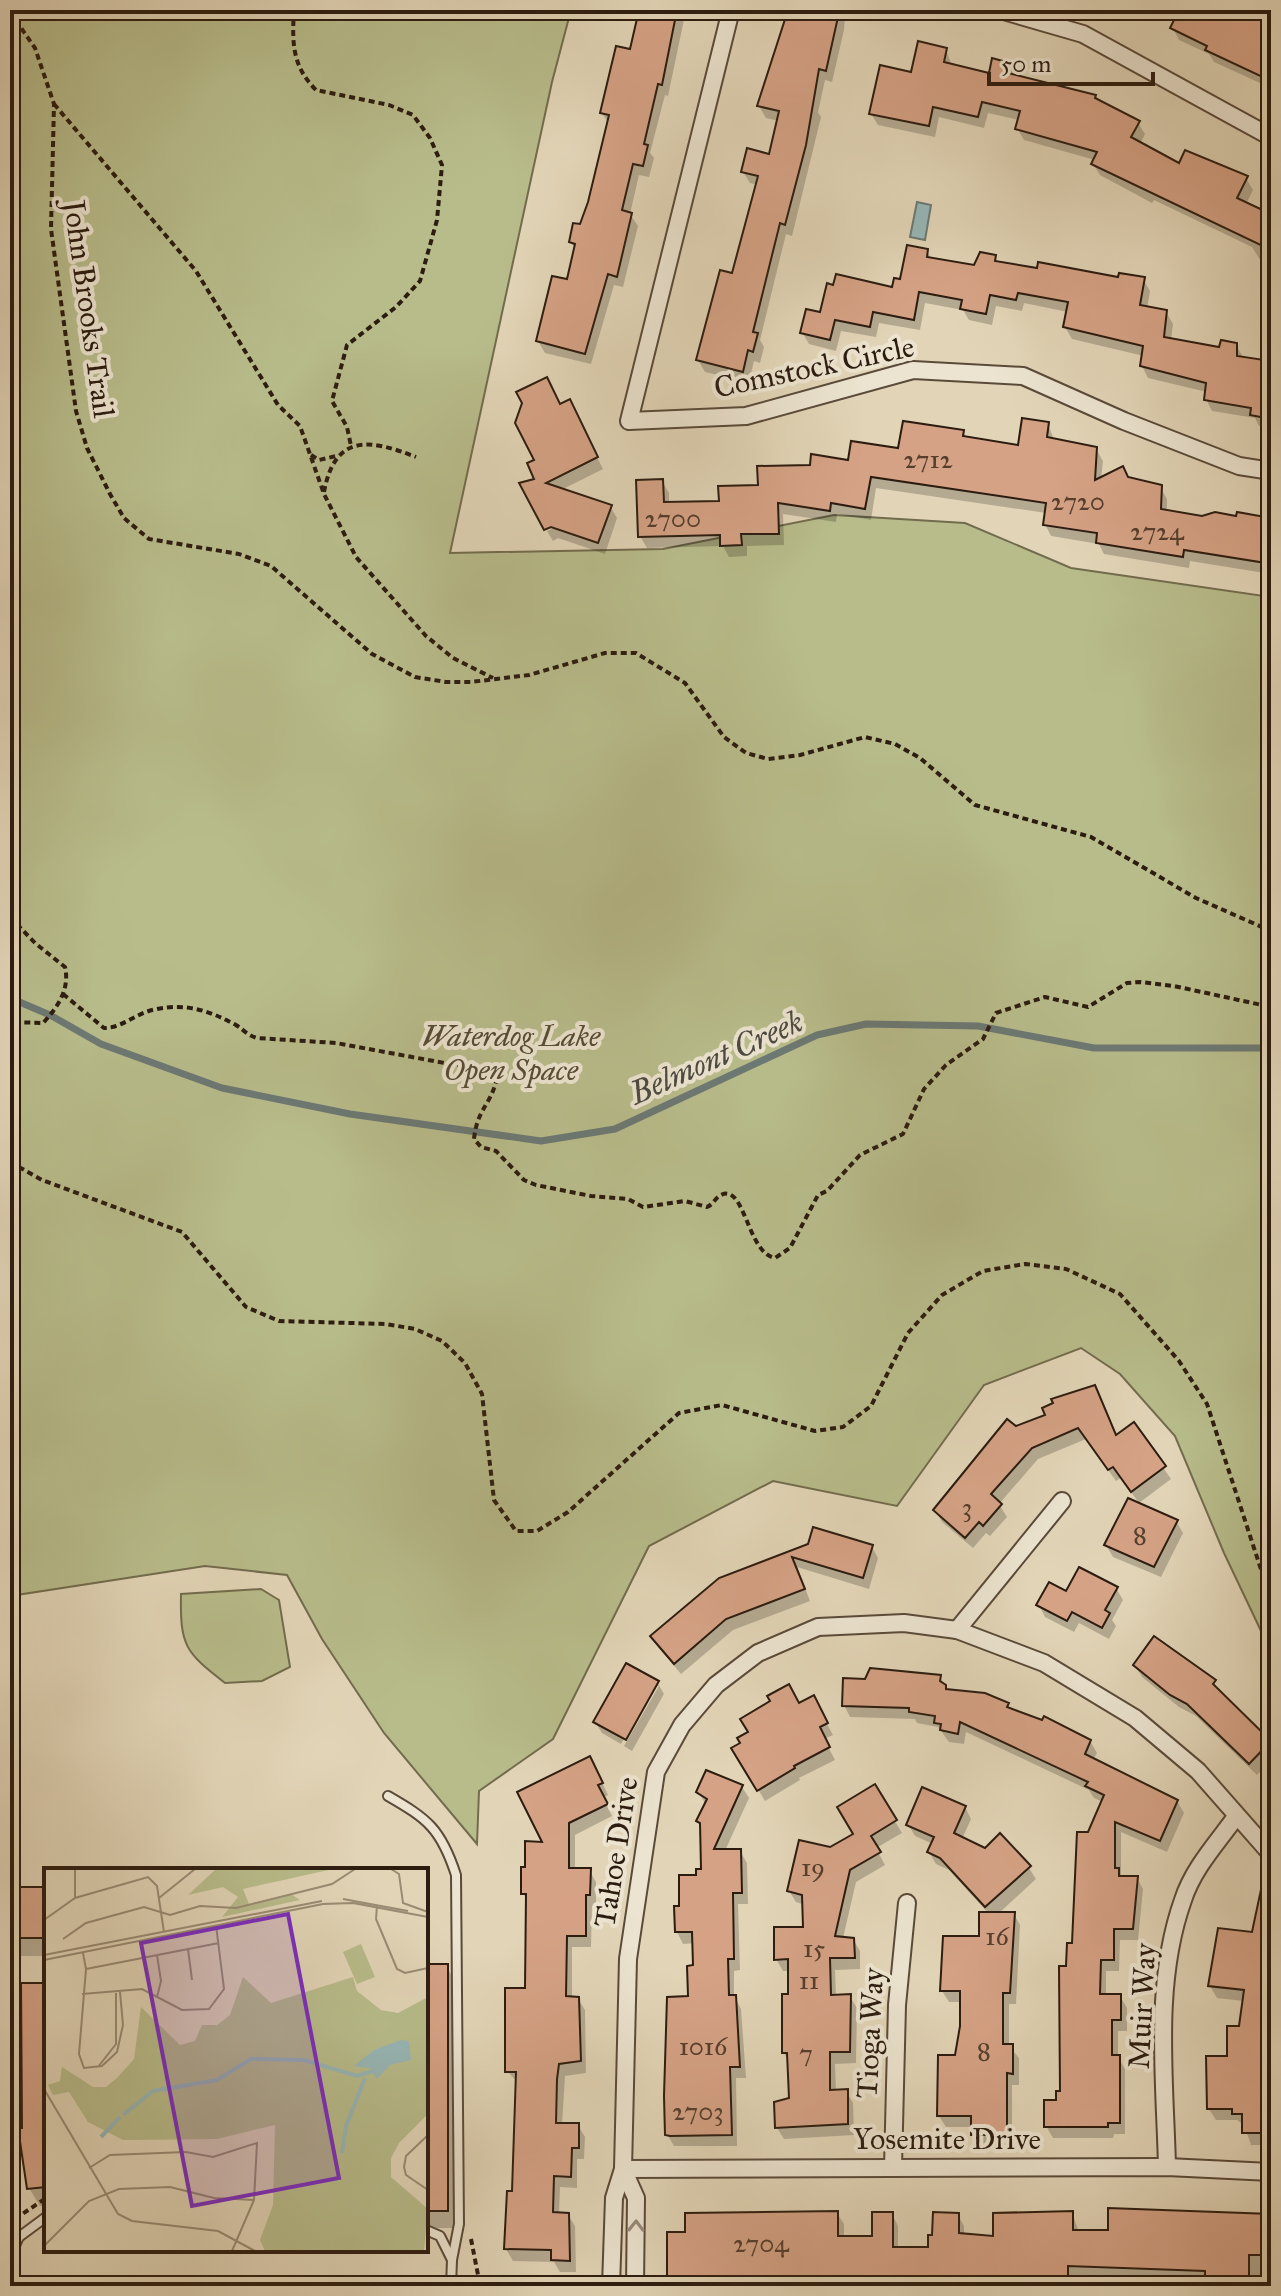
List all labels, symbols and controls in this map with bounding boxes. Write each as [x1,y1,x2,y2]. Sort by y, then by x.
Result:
scale bar [989,36,1153,86]
text: 50 m [1001,49,1051,79]
street label: John Brooks Trail [56,195,122,421]
street label: Comstock Circle [711,328,917,406]
house number: 2712 [903,443,953,475]
house number: 2720 [1051,485,1105,517]
house number: 2700 [645,502,701,534]
house number: 2724 [1130,515,1184,547]
water label: Belmont Creek [622,1002,809,1114]
park label: Waterdog Lake Open Space [422,1018,601,1089]
house number: 3 [962,1491,972,1523]
house number: 8 [1133,1519,1147,1551]
street label: Tahoe Drive [586,1774,646,1930]
house number: 19 [801,1851,825,1883]
inset map [44,1868,428,2252]
house number: 16 [985,1920,1009,1952]
house number: 15 [803,1932,825,1964]
street label: Muir Way [1121,1941,1163,2070]
house number: 11 [799,1964,819,1996]
street label: Tioga Way [849,1966,891,2099]
house number: 1016 [679,2030,728,2062]
house number: 8 [977,2035,991,2067]
house number: 7 [799,2037,813,2069]
house number: 2703 [672,2095,724,2127]
street label: Yosemite Drive [853,2121,1041,2157]
one-way arrow [627,2219,645,2232]
house number: 2704 [733,2227,789,2259]

